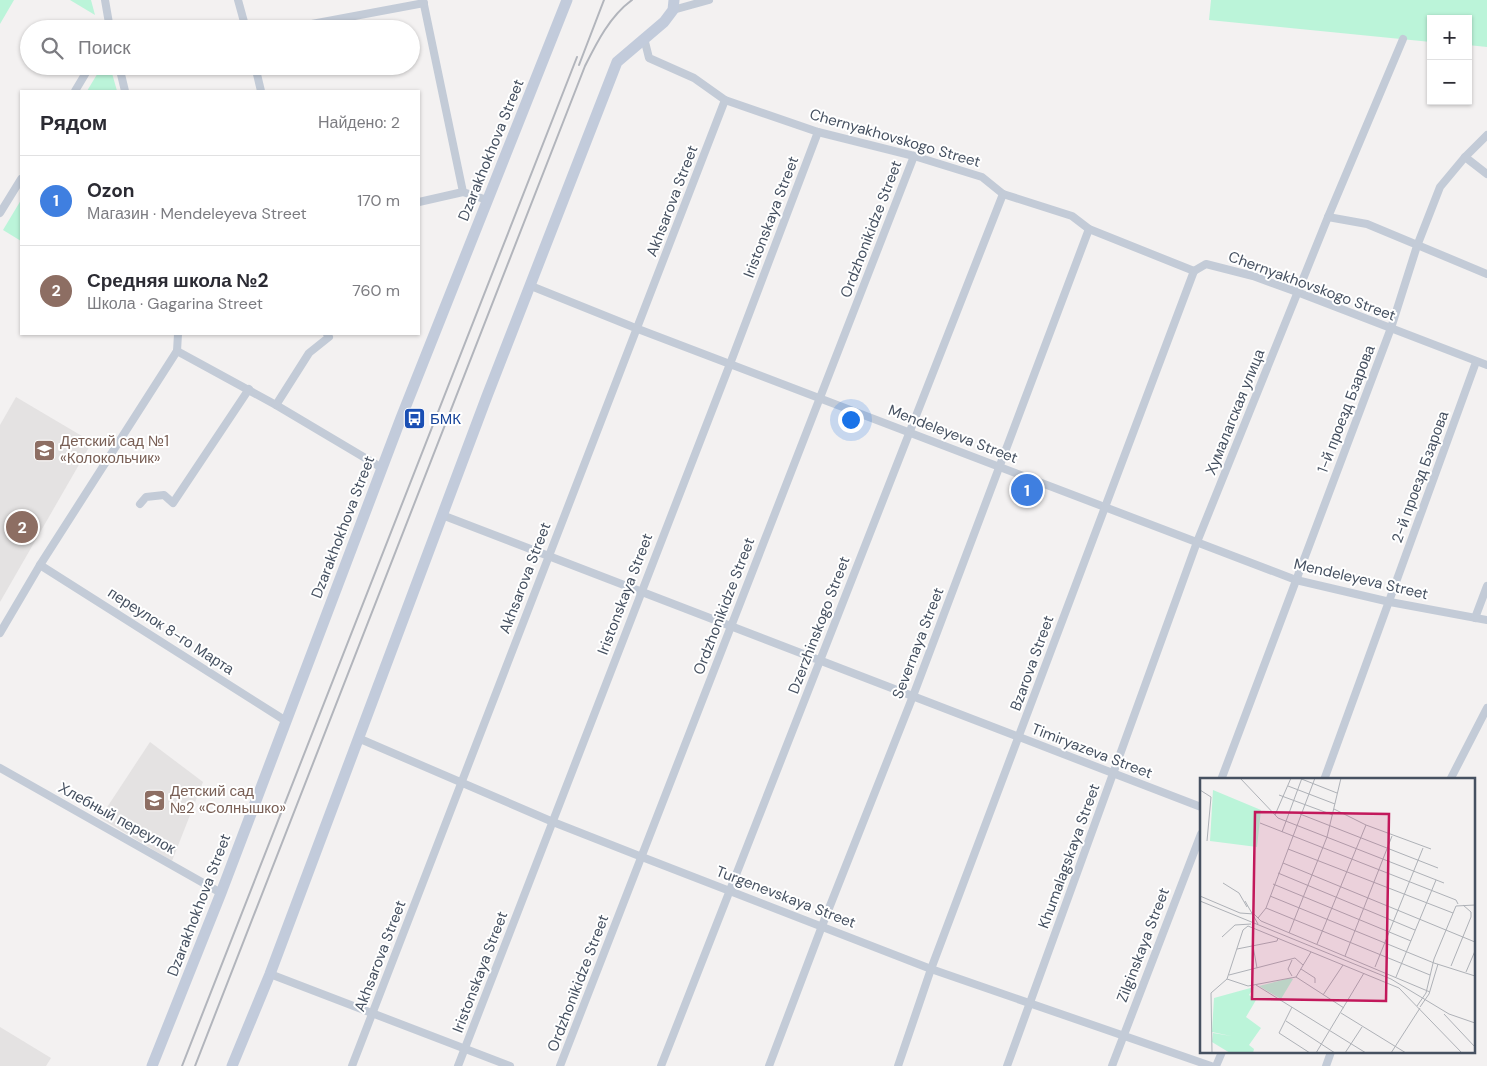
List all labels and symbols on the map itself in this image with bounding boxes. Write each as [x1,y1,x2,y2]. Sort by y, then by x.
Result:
street label: Dzarakhokhova Street [453,76,529,224]
street label: Chernyakhovskogo Street [807,104,983,172]
street label: Akhsarova Street [642,142,702,260]
street label: Iristonskaya Street [739,153,803,281]
street label: Ordzhonikidze Street [836,157,906,300]
street label: Chernyakhovskogo Street [1226,246,1399,326]
street label: 1-й проезд Бзарова [1312,342,1380,476]
street label: Хумалагская улица [1201,346,1270,478]
street label: Mendeleyeva Street [885,400,1021,468]
bus stop icon: БМК [402,407,426,431]
your location [838,407,864,433]
street label: 2-й проезд Бзарова [1387,408,1453,546]
place label: БМК [430,409,461,429]
place label: Детский сад №1 «Колокольчик» [60,431,169,468]
school or university icon: Детский сад №1 «Колокольчик» [32,438,56,462]
street label: Dzarakhokhova Street [307,453,379,601]
pin: 1 [1011,471,1043,509]
pin: 2 [6,508,38,546]
street label: Akhsarova Street [495,519,555,637]
street label: Iristonskaya Street [593,530,657,658]
street label: Ordzhonikidze Street [689,534,759,677]
street label: Dzerzhinskogo Street [784,553,854,697]
street label: Mendeleyeva Street [1292,554,1430,604]
street label: переулок 8-го Марта [104,583,239,680]
street label: Severnaya Street [888,584,948,701]
street label: Bzarova Street [1005,612,1059,713]
street label: Timiryazeva Street [1029,719,1155,783]
street label: Хлебный переулок [55,778,179,859]
inset map [1200,778,1474,1054]
place label: Детский сад №2 «Солнышко» [170,781,286,818]
street label: Khumalagskaya Street [1033,781,1105,931]
school or university icon: Детский сад №2 «Солнышко» [142,788,166,812]
street label: Dzarakhokhova Street [163,831,235,979]
street label: Turgenevskaya Street [713,861,859,933]
street label: Zilginskaya Street [1112,885,1174,1005]
street label: Akhsarova Street [350,897,410,1015]
street label: Iristonskaya Street [448,908,512,1036]
street label: Ordzhonikidze Street [543,911,613,1054]

